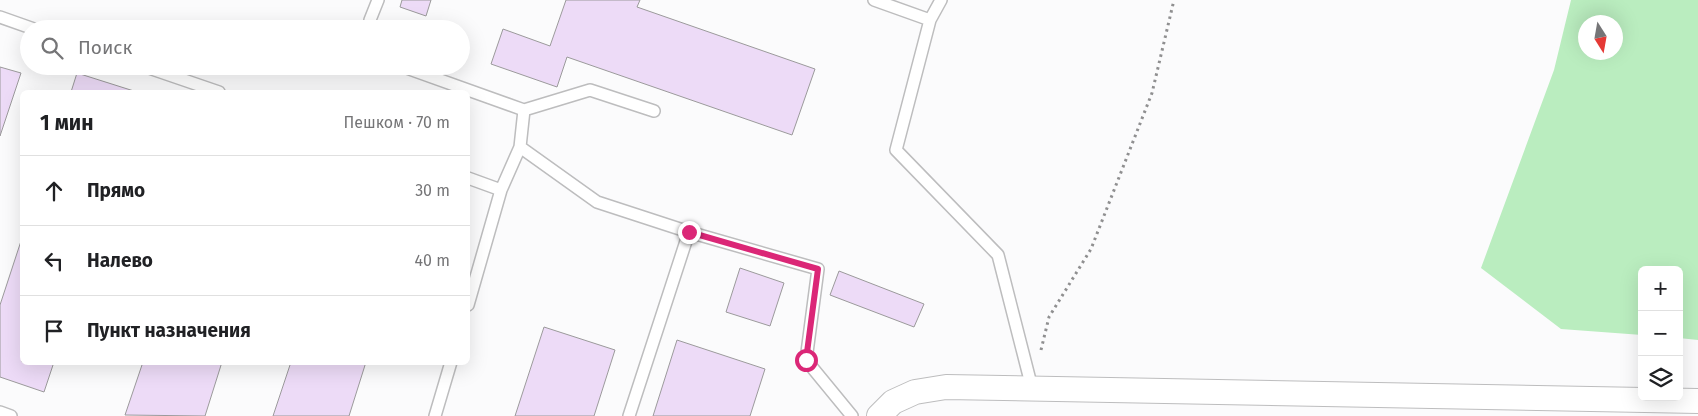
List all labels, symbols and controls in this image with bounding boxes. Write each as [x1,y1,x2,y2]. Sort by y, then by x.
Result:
north arrow [1578,15,1623,60]
search box [20,20,470,75]
icon: search [38,34,66,62]
text: Поиск [78,36,132,59]
text: 1 мин [40,110,94,136]
text: Пешком · 70 m [343,113,450,132]
icon: ahead [40,177,68,205]
text: Прямо [87,179,145,202]
text: 30 m [415,181,450,200]
route end [678,221,701,244]
icon: left [40,247,68,275]
text: Налево [87,249,153,272]
text: 40 m [415,251,450,270]
map controls [1638,266,1683,401]
button: + [1638,266,1683,311]
button: − [1638,311,1683,356]
icon: arrive [40,317,68,345]
text: Пункт назначения [87,319,251,342]
route start [795,349,818,372]
button: layers [1638,356,1683,401]

